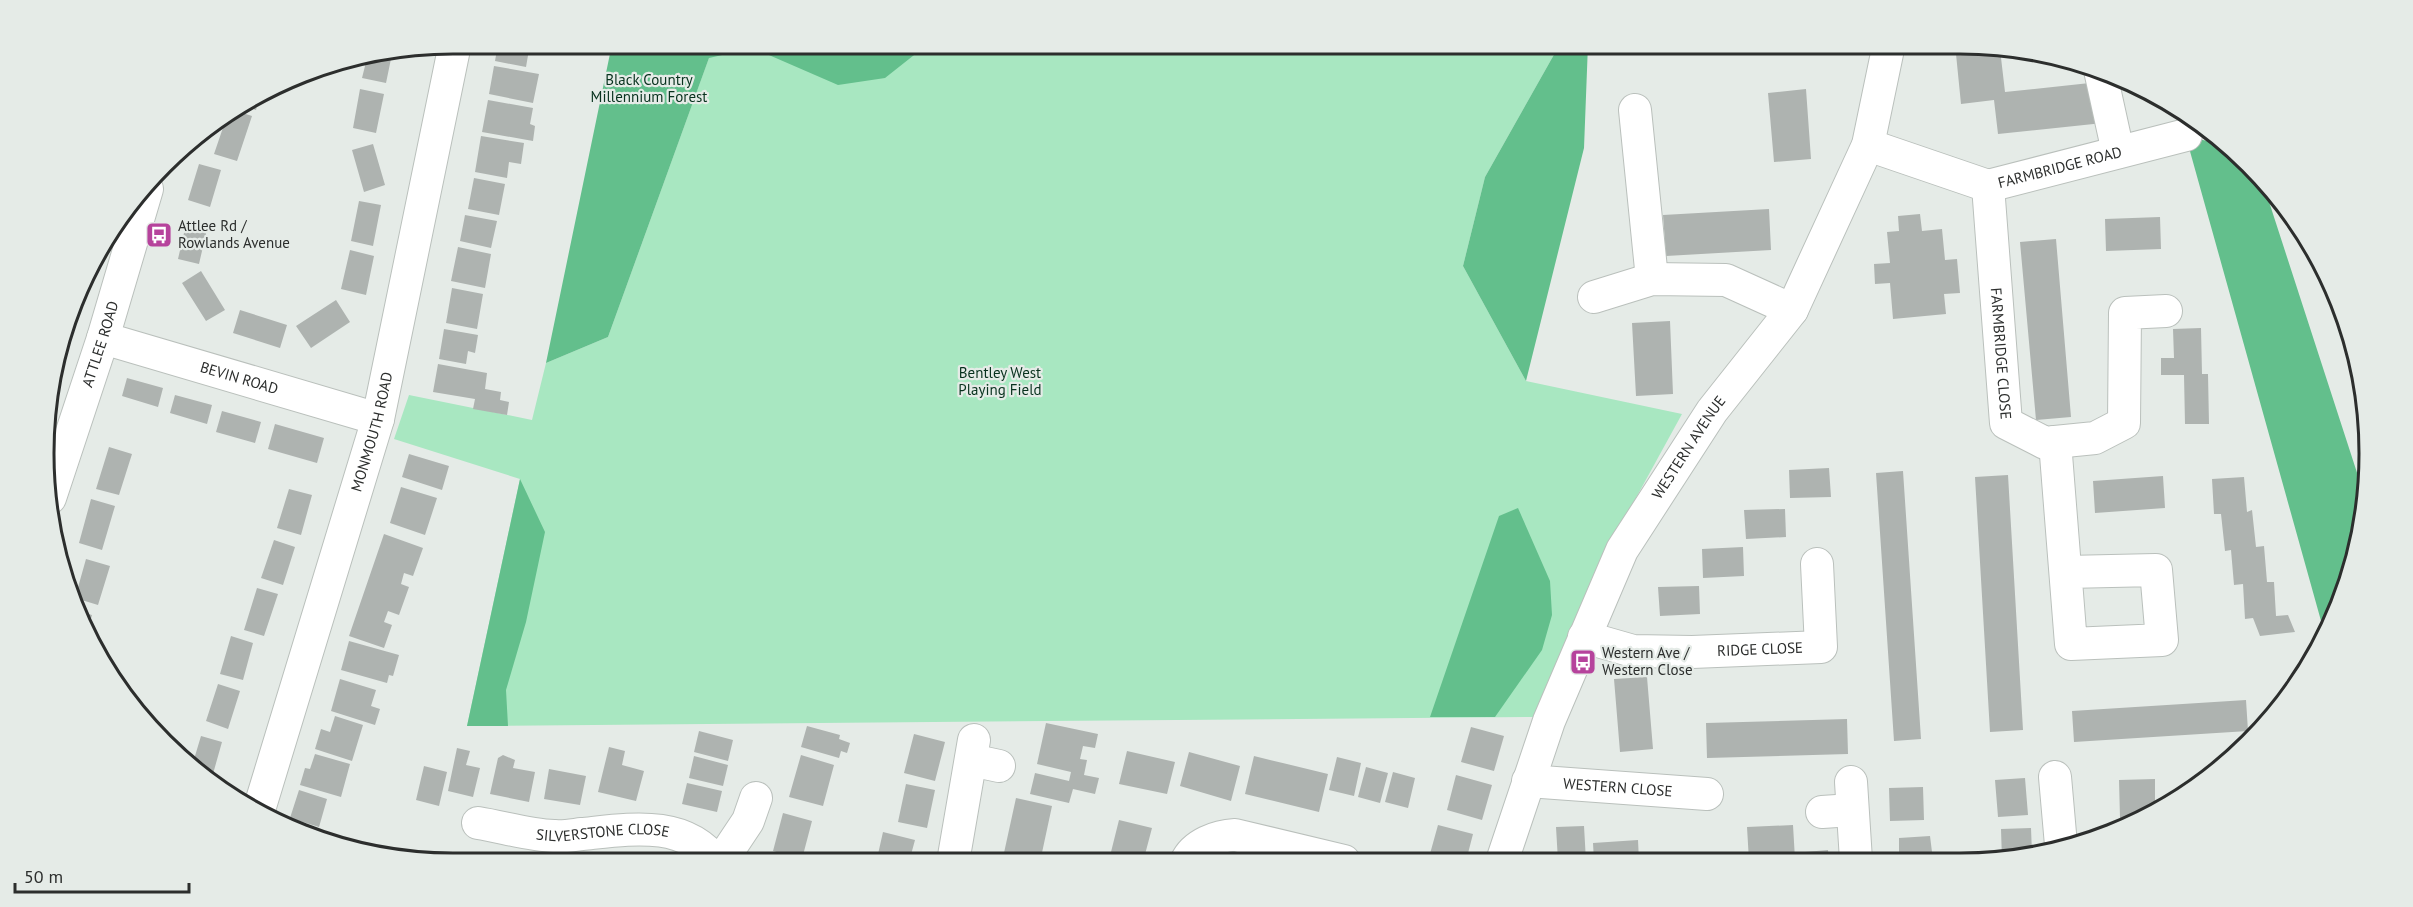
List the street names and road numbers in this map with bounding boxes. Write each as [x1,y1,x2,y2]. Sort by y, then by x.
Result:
street label: FARMBRIDGE ROAD [1996,142,2124,192]
street label: FARMBRIDGE CLOSE [1987,287,2016,420]
street label: ATTLEE ROAD [77,299,122,389]
street label: BEVIN ROAD [198,357,281,398]
street label: MONMOUTH ROAD [346,370,396,494]
street label: WESTERN AVENUE [1648,392,1729,503]
street label: RIDGE CLOSE [1717,638,1803,660]
street label: WESTERN CLOSE [1563,774,1673,800]
street label: SILVERSTONE CLOSE [535,819,671,845]

